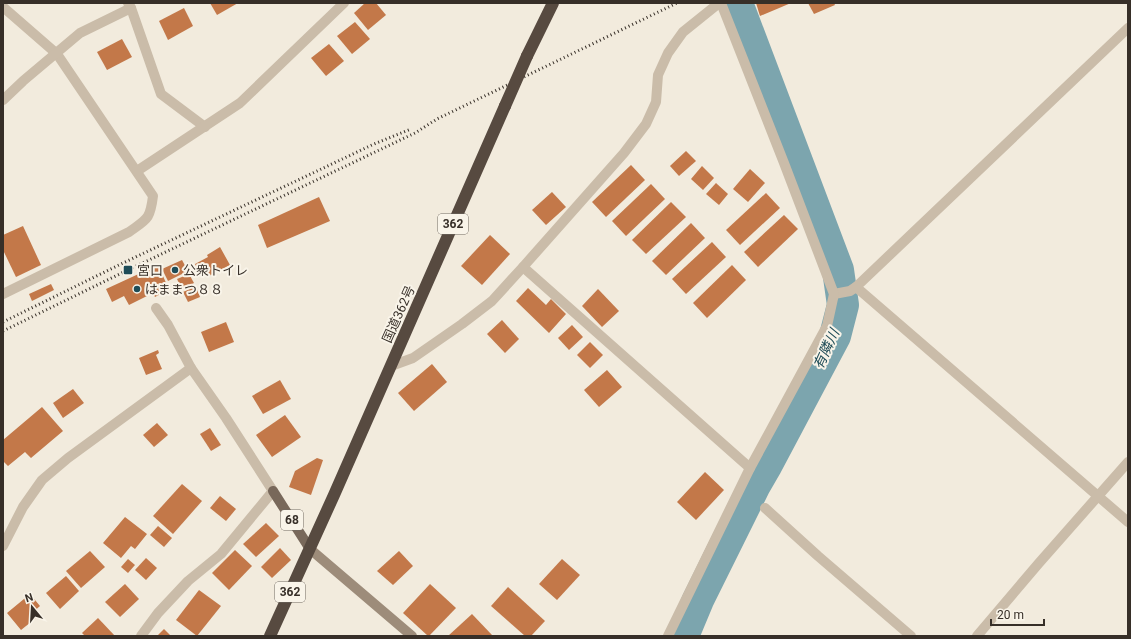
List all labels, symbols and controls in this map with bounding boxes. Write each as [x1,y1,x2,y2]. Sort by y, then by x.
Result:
road number: 362 [438,214,468,234]
place label: 宮口 [137,263,163,278]
place label: 公衆トイレ [183,263,248,278]
marker: 宮口 [122,264,134,276]
marker: 公衆トイレ [170,265,180,275]
place label: はままつ８８ [145,282,223,297]
street label: 国道362号 [379,283,418,345]
marker: はままつ８８ [132,284,142,294]
water label: 有隣川 [810,325,843,371]
road number: 68 [281,510,303,530]
road number: 362 [275,582,305,602]
north arrow [12,587,52,627]
text: N [23,591,35,605]
scale bar [991,601,1044,627]
text: 20 m [997,608,1024,622]

